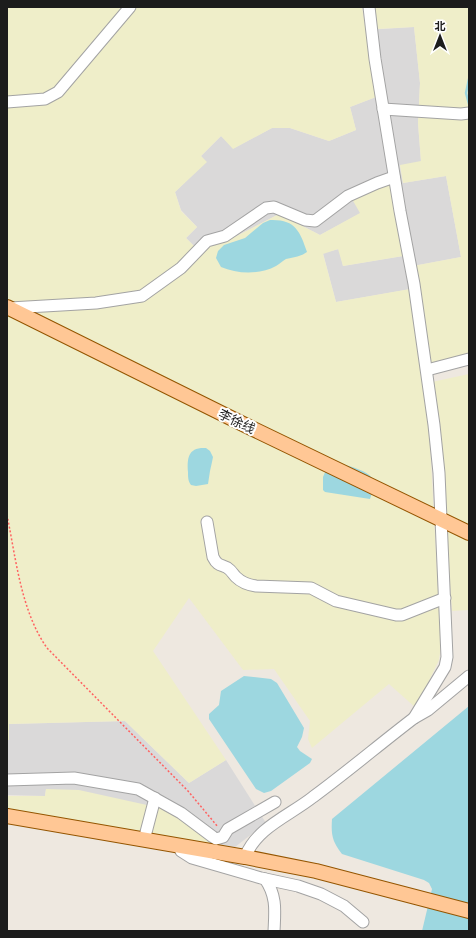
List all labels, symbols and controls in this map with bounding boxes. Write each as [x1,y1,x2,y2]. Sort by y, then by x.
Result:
north arrow [420,16,460,56]
text: 北 [435,19,446,33]
street label: 李徐线 [216,405,258,438]

